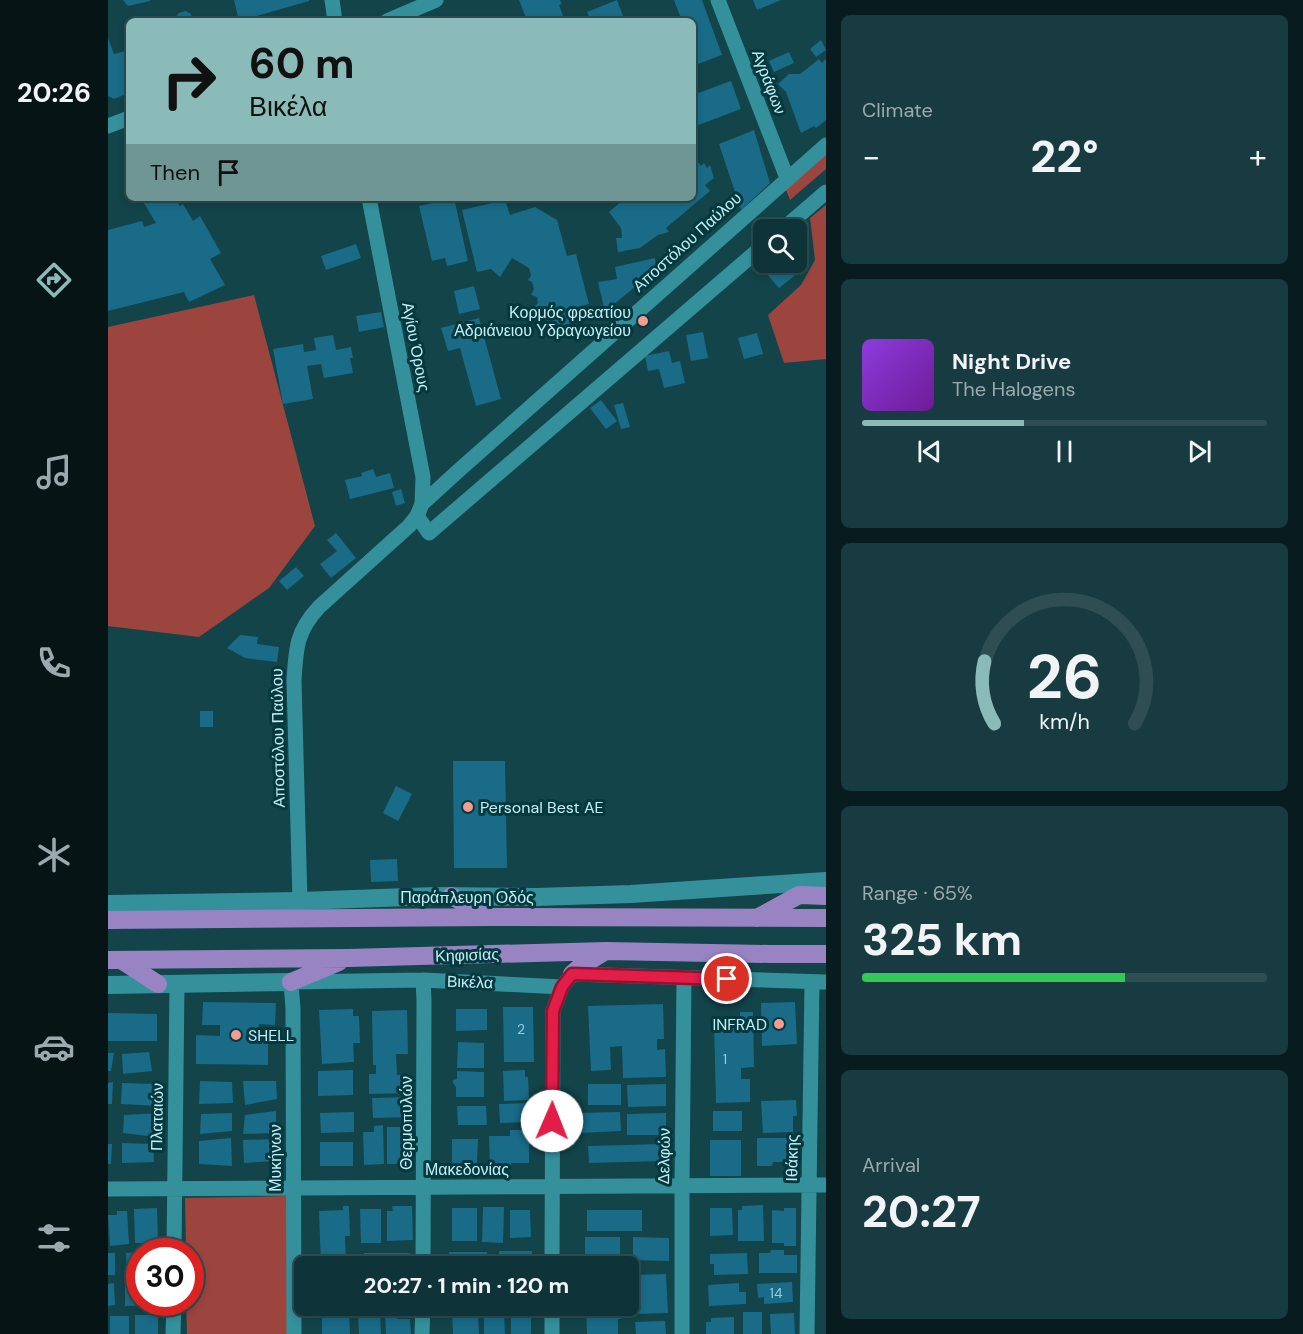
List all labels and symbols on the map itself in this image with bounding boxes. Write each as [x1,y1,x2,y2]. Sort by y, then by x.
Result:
street label: Αγράφων [747,47,791,117]
street label: Αποστόλου Παύλου [628,188,746,296]
street label: Αγίου Όρους [397,300,435,394]
place label: Κορμός φρεατίου Αδριάνειου Υδραγωγείου [454,302,631,341]
marker: Κορμός φρεατίου Αδριάνειου Υδραγωγείου [636,314,650,328]
street label: Αποστόλου Παύλου [266,668,290,808]
place label: Personal Best AE [480,797,604,818]
marker: Personal Best AE [461,800,475,814]
street label: Παράπλευρη Οδός [400,887,534,908]
street label: Κηφισίας [435,943,500,967]
pin [701,953,752,1004]
street label: Βικέλα [446,971,494,993]
place label: INFRAD [713,1014,767,1035]
marker: INFRAD [772,1017,786,1031]
house number: 2 [517,1020,525,1038]
place label: SHELL [248,1025,294,1046]
marker: SHELL [229,1028,243,1042]
house number: 1 [723,1050,727,1068]
street label: Θερμοπυλών [396,1076,417,1170]
street label: Πλαταιών [146,1083,168,1151]
position arrow [520,1089,584,1153]
street label: Μυκήνων [265,1124,286,1192]
street label: Δελφών [653,1128,675,1184]
street label: Ιθάκης [781,1134,803,1182]
street label: Μακεδονίας [425,1159,509,1180]
speed limit sign: 30 [126,1238,204,1316]
house number: 14 [770,1284,783,1302]

